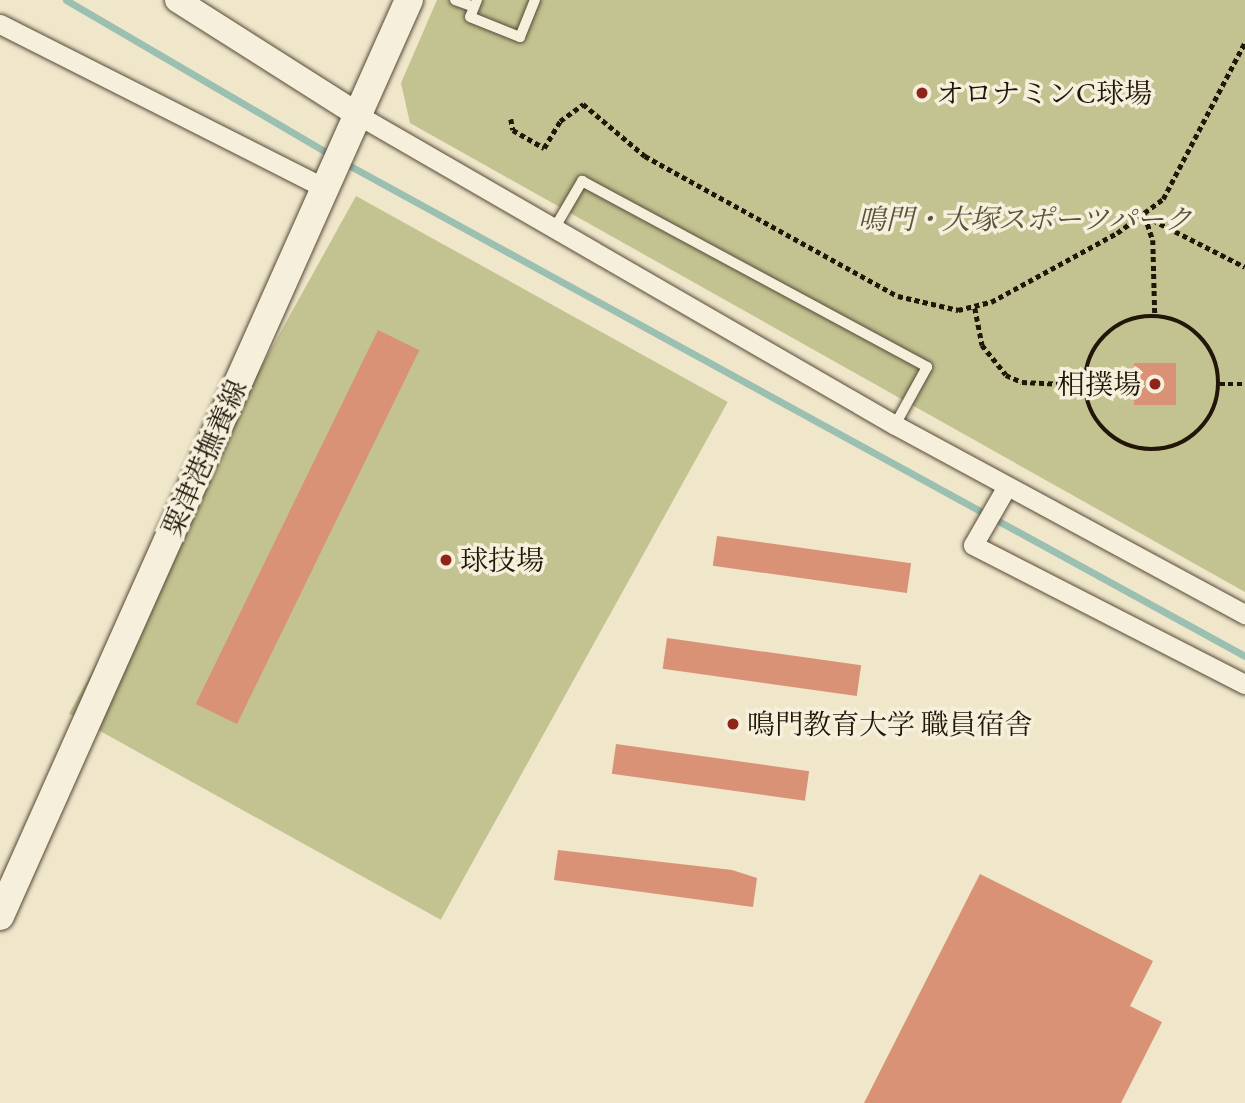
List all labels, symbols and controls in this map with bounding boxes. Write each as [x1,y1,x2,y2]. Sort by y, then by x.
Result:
place label: オロナミンC球場 [936,76,1152,110]
marker: オロナミンC球場 [914,85,930,101]
park label: 鳴門・大塚スポーツパーク [857,202,1193,236]
place label: 相撲場 [1057,367,1141,401]
street label: 粟津港撫養線 [154,374,254,542]
marker: 相撲場 [1147,376,1163,392]
place label: 球技場 [460,543,544,577]
marker: 球技場 [438,552,454,568]
place label: 鳴門教育大学 職員宿舎 [747,707,1033,741]
marker: 鳴門教育大学 職員宿舎 [725,716,741,732]

